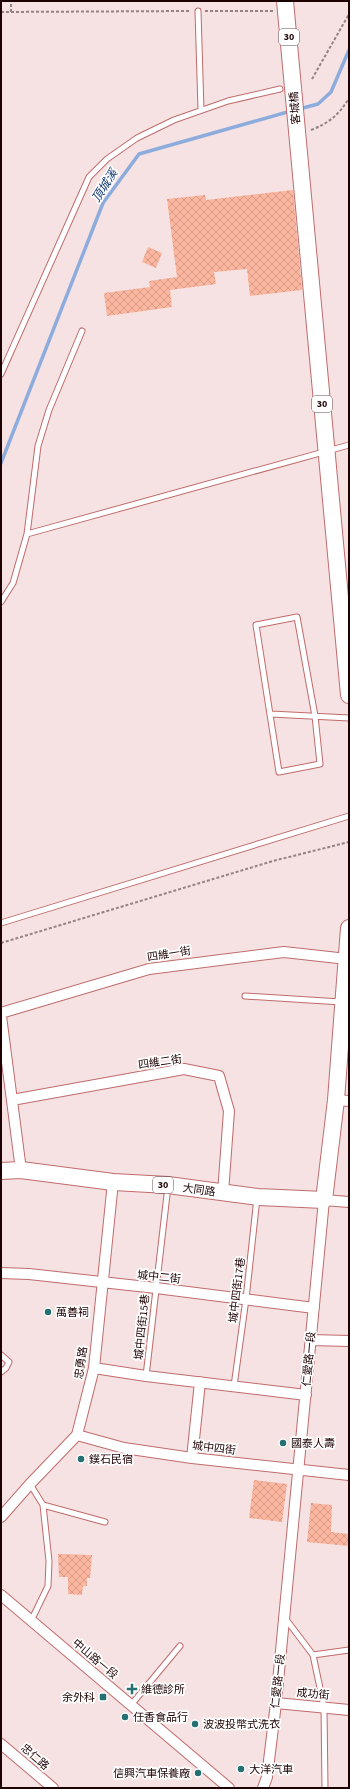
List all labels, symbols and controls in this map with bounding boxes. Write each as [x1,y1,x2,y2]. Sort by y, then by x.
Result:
road number: 30 [279,29,299,45]
street label: 客城橋 [286,91,304,125]
water label: 頂城溪 [88,165,123,206]
road number: 30 [312,396,332,412]
street label: 四維一街 [146,943,192,965]
street label: 四維二街 [137,1052,183,1072]
road number: 30 [153,1177,173,1193]
street label: 大同路 [182,1180,216,1200]
street label: 城中四街17巷 [226,1256,248,1324]
street label: 城中二街 [136,1267,182,1287]
street label: 城中四街15巷 [131,1293,153,1361]
place label: 萬善祠 [56,1305,89,1320]
marker: 萬善祠 [43,1307,53,1317]
street label: 仁愛路一段 [299,1331,319,1387]
street label: 忠勇路 [71,1346,91,1380]
place label: 國泰人壽 [291,1436,335,1451]
street label: 城中四街 [191,1438,237,1458]
marker: 國泰人壽 [278,1438,288,1448]
place label: 鏷石民宿 [89,1452,133,1467]
marker: 鏷石民宿 [76,1454,86,1464]
street label: 中山路一段 [69,1636,121,1682]
street label: 仁愛路一段 [268,1653,288,1709]
place label: 維德診所 [141,1682,185,1697]
marker: 維德診所 [126,1683,138,1695]
street label: 成功街 [296,1685,330,1703]
place label: 余外科 [62,1690,95,1705]
marker: 余外科 [98,1692,108,1702]
place label: 任香食品行 [133,1710,188,1725]
marker: 任香食品行 [120,1712,130,1722]
place label: 波波投幣式洗衣 [203,1717,280,1732]
marker: 波波投幣式洗衣 [190,1719,200,1729]
street label: 忠仁路 [18,1741,52,1773]
place label: 大洋汽車 [249,1762,293,1777]
marker: 大洋汽車 [236,1764,246,1774]
place label: 信興汽車保養廠 [113,1766,190,1781]
marker: 信興汽車保養廠 [193,1768,203,1778]

